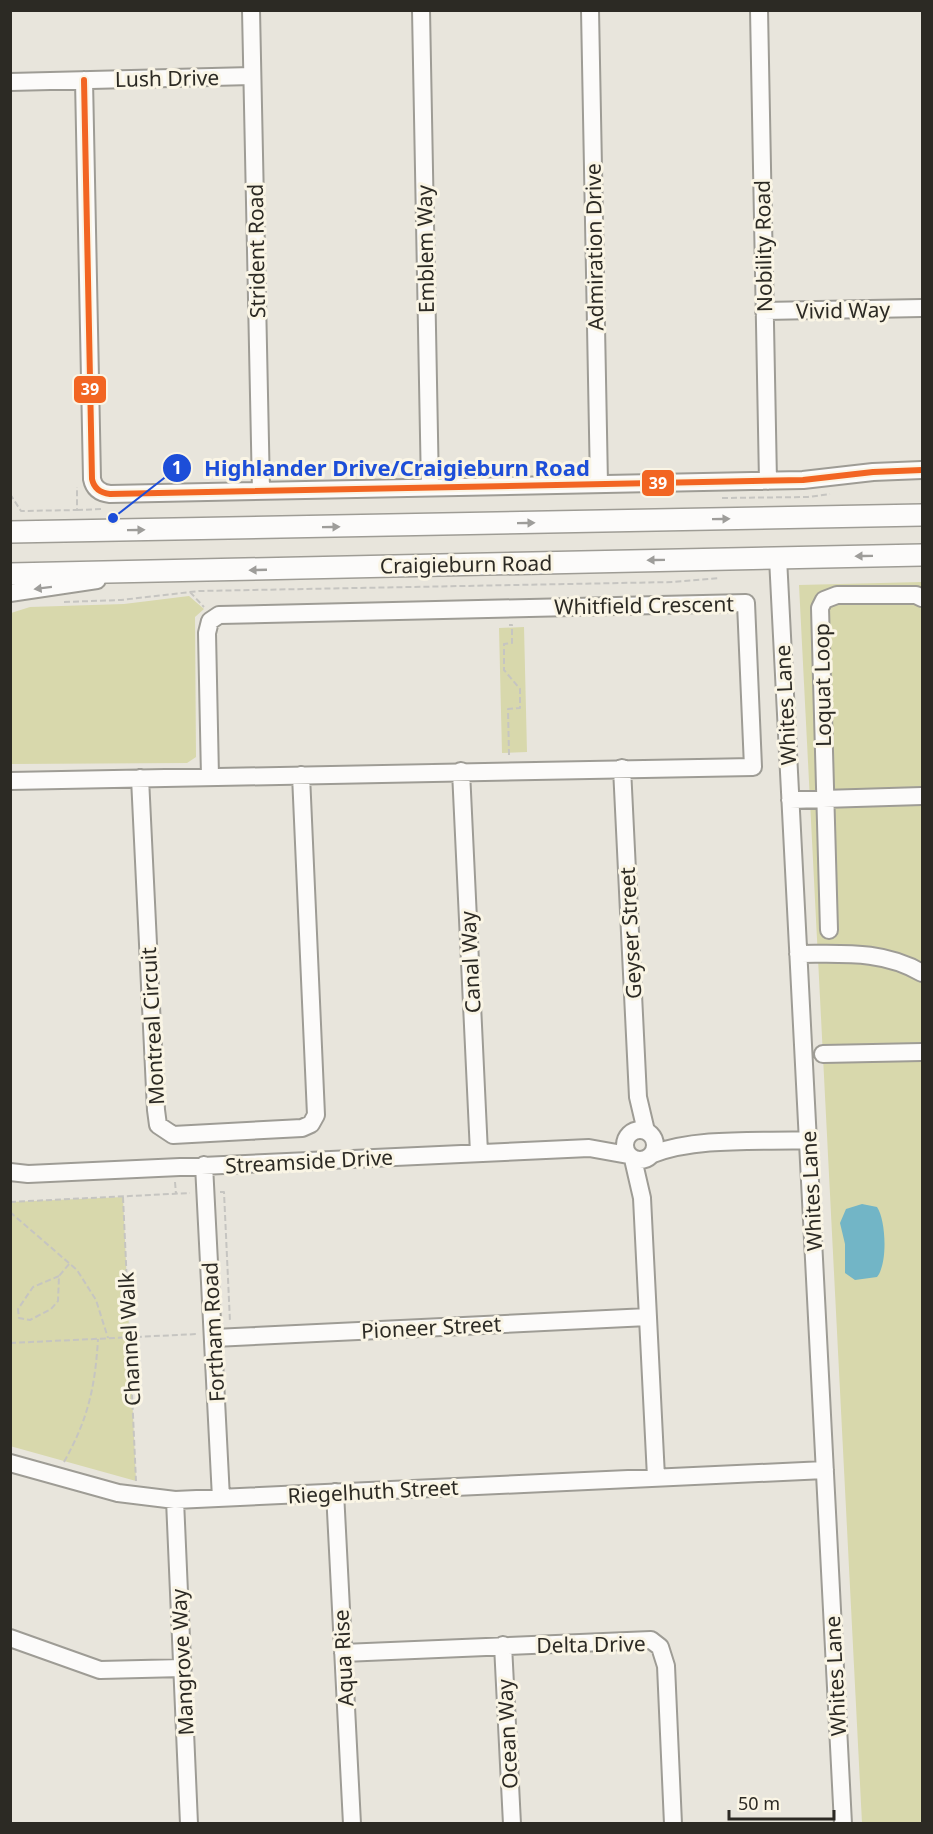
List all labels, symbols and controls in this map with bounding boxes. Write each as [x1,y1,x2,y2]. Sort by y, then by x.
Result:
street label: Lush Drive [115,63,219,93]
street label: Admiration Drive [579,163,609,331]
street label: Nobility Road [748,180,778,312]
street label: Strident Road [241,184,271,318]
street label: Emblem Way [410,184,440,313]
street label: Vivid Way [796,295,891,325]
line badge: 39 [73,375,107,404]
text: 39 [81,378,99,400]
callout: Highlander Drive/Craigieburn Road [162,448,602,488]
text: Highlander Drive/Craigieburn Road [204,452,590,482]
text: 1 [172,455,182,479]
line badge: 39 [641,469,675,497]
text: 39 [649,472,667,494]
one-way arrow [712,514,731,524]
one-way arrow [517,518,536,528]
one-way arrow [322,522,341,532]
one-way arrow [127,526,146,535]
street label: Craigieburn Road [380,548,552,580]
one-way arrow [855,551,874,561]
one-way arrow [647,555,666,565]
one-way arrow [249,565,268,574]
one-way arrow [33,583,52,592]
street label: Whitfield Crescent [554,589,734,621]
street label: Loquat Loop [807,623,837,747]
street label: Whites Lane [768,644,802,766]
street label: Geyser Street [613,866,647,1000]
street label: Canal Way [453,910,487,1014]
street label: Montreal Circuit [134,946,170,1106]
street label: Whites Lane [794,1130,828,1252]
street label: Streamside Drive [224,1143,394,1179]
street label: Fortham Road [195,1261,231,1403]
street label: Channel Walk [111,1270,146,1407]
street label: Pioneer Street [360,1309,502,1345]
street label: Riegelhuth Street [287,1473,460,1509]
street label: Mangrove Way [164,1588,200,1736]
street label: Aqua Rise [326,1609,360,1707]
street label: Whites Lane [818,1615,852,1737]
street label: Delta Drive [536,1629,646,1659]
street label: Ocean Way [490,1678,524,1790]
scale bar [729,1783,834,1821]
text: 50 m [738,1791,780,1815]

